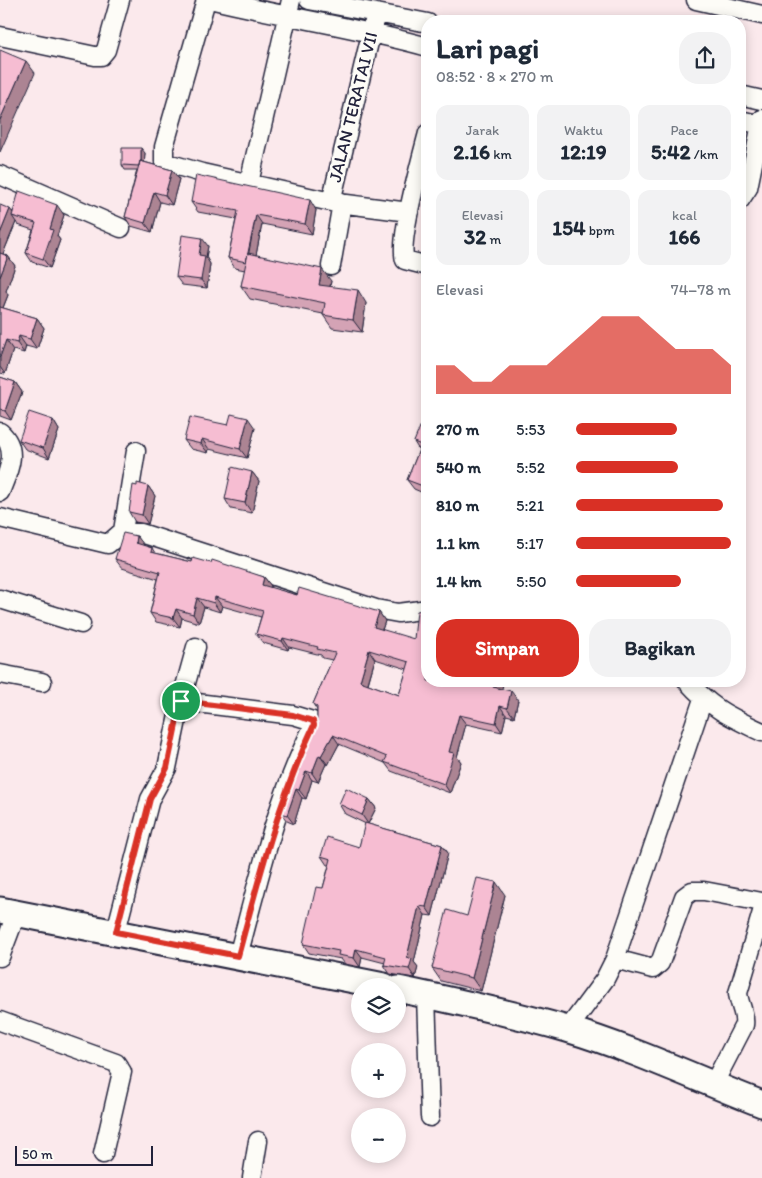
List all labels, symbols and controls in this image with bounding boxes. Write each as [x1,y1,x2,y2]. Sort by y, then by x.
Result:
street label: JALAN TERATAI VII [324,30,382,184]
text: Lari pagi [436,31,539,65]
button: share [679,32,731,84]
text: 08:52 · 8 × 270 m [436,67,553,86]
text: Jarak [466,122,499,139]
text: Waktu [564,122,603,139]
text: Pace [670,122,699,139]
text: 2.16 [453,139,490,164]
text: 12:19 [560,139,607,164]
text: 5:42 [651,139,691,164]
text: km [490,146,512,163]
text: /km [691,146,718,163]
text: Elevasi [462,207,503,224]
text: kcal [672,207,697,224]
text: 154 [552,215,586,240]
text: bpm [586,222,615,239]
text: 32 [464,224,486,249]
text: 166 [669,224,700,249]
text: m [486,231,501,248]
text: Elevasi [436,280,484,299]
text: 74–78 m [671,280,731,299]
text: 270 m [436,420,479,439]
text: 5:53 [516,420,545,439]
text: 540 m [436,458,481,477]
text: 5:52 [516,458,545,477]
text: 810 m [436,496,479,515]
text: 5:21 [516,496,544,515]
text: 1.1 km [436,534,480,553]
text: 5:17 [516,534,544,553]
text: 1.4 km [436,572,482,591]
text: 5:50 [516,572,547,591]
button: Simpan [436,619,579,677]
button: Bagikan [589,619,731,677]
pin [160,680,202,722]
icon: arrive [167,687,195,715]
map controls [351,978,406,1163]
button: layers [351,978,406,1033]
button: + [351,1043,406,1098]
button: − [351,1108,406,1163]
scale bar [15,1143,152,1166]
text: 50 m [22,1146,53,1163]

